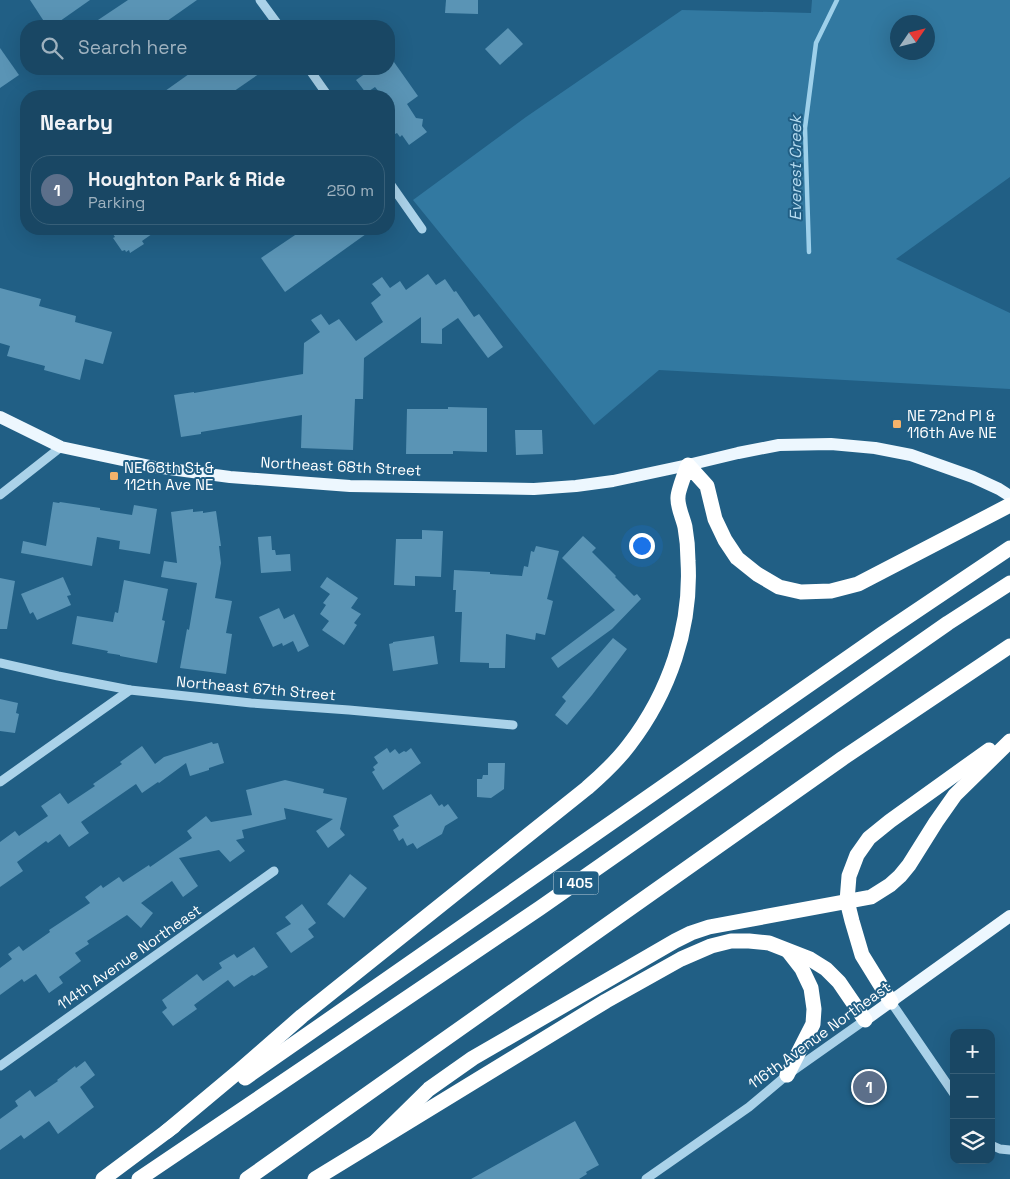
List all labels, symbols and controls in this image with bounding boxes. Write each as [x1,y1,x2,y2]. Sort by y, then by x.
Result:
north arrow [890,15,935,60]
search box [20,20,395,75]
icon: search [38,34,66,62]
text: Search here [78,35,188,60]
text: Nearby [40,109,113,136]
water label: Everest Creek [785,113,806,221]
text: Houghton Park & Ride [88,167,285,192]
text: 1 [53,180,61,201]
text: 250 m [327,180,374,201]
text: Parking [88,192,145,213]
place label: NE 72nd Pl & 116th Ave NE [907,406,997,442]
marker: NE 72nd Pl & 116th Ave NE [891,418,903,430]
street label: Northeast 68th Street [260,452,422,480]
place label: NE 68th St & 112th Ave NE [124,458,214,494]
marker: NE 68th St & 112th Ave NE [108,470,120,482]
your location [629,533,655,559]
street label: Northeast 67th Street [175,672,337,704]
road number: I 405 [554,871,598,894]
street label: 114th Avenue Northeast [53,900,205,1014]
street label: 116th Avenue Northeast [744,977,894,1093]
map controls [950,1029,995,1164]
button: + [950,1029,995,1074]
pin: 1 [853,1068,885,1106]
button: − [950,1074,995,1119]
button: layers [950,1119,995,1164]

